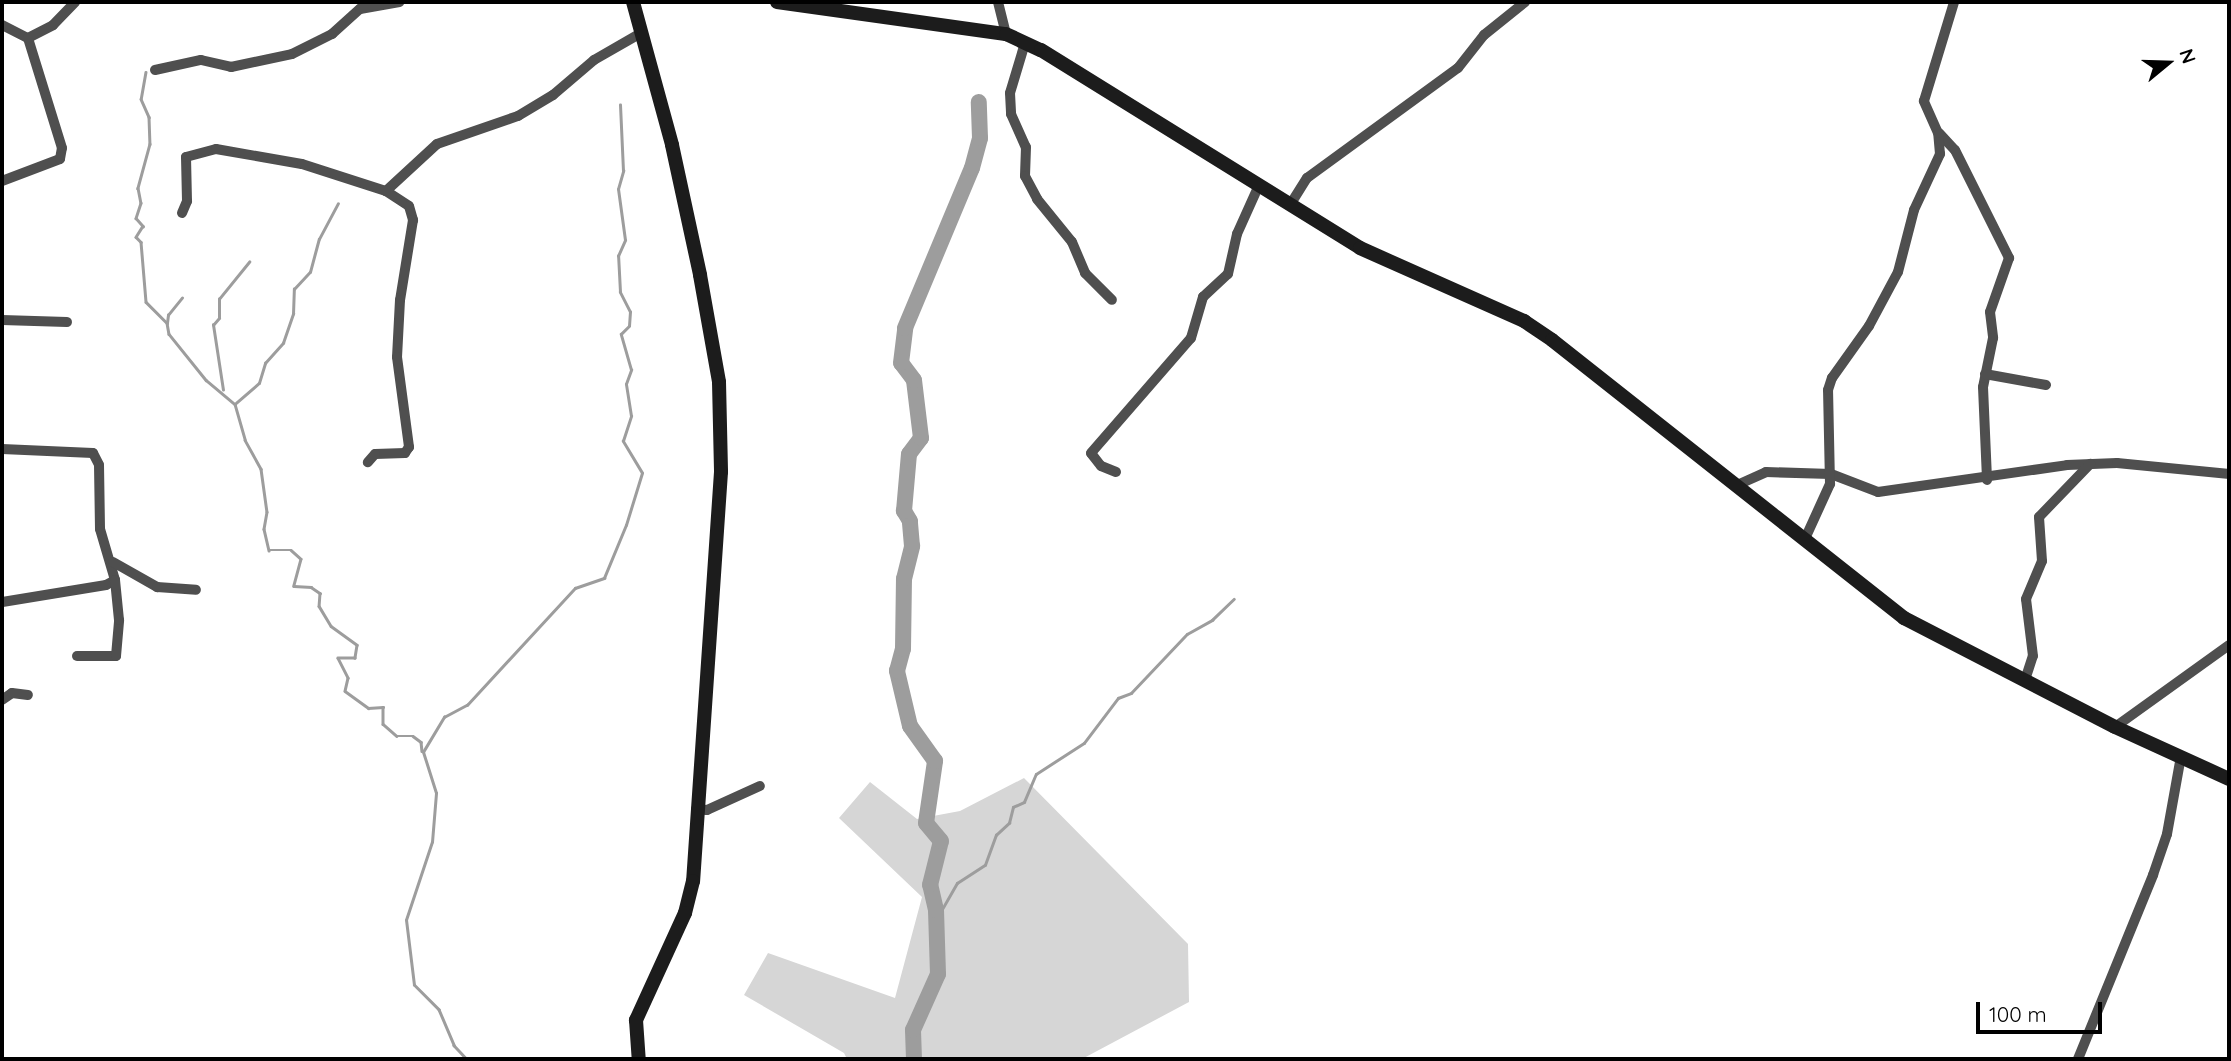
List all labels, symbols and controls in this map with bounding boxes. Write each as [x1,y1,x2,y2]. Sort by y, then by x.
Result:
north arrow [2133,28,2203,98]
text: N [2174,46,2201,67]
scale bar [1979,988,2105,1032]
text: 100 m [1989,1001,2047,1027]

